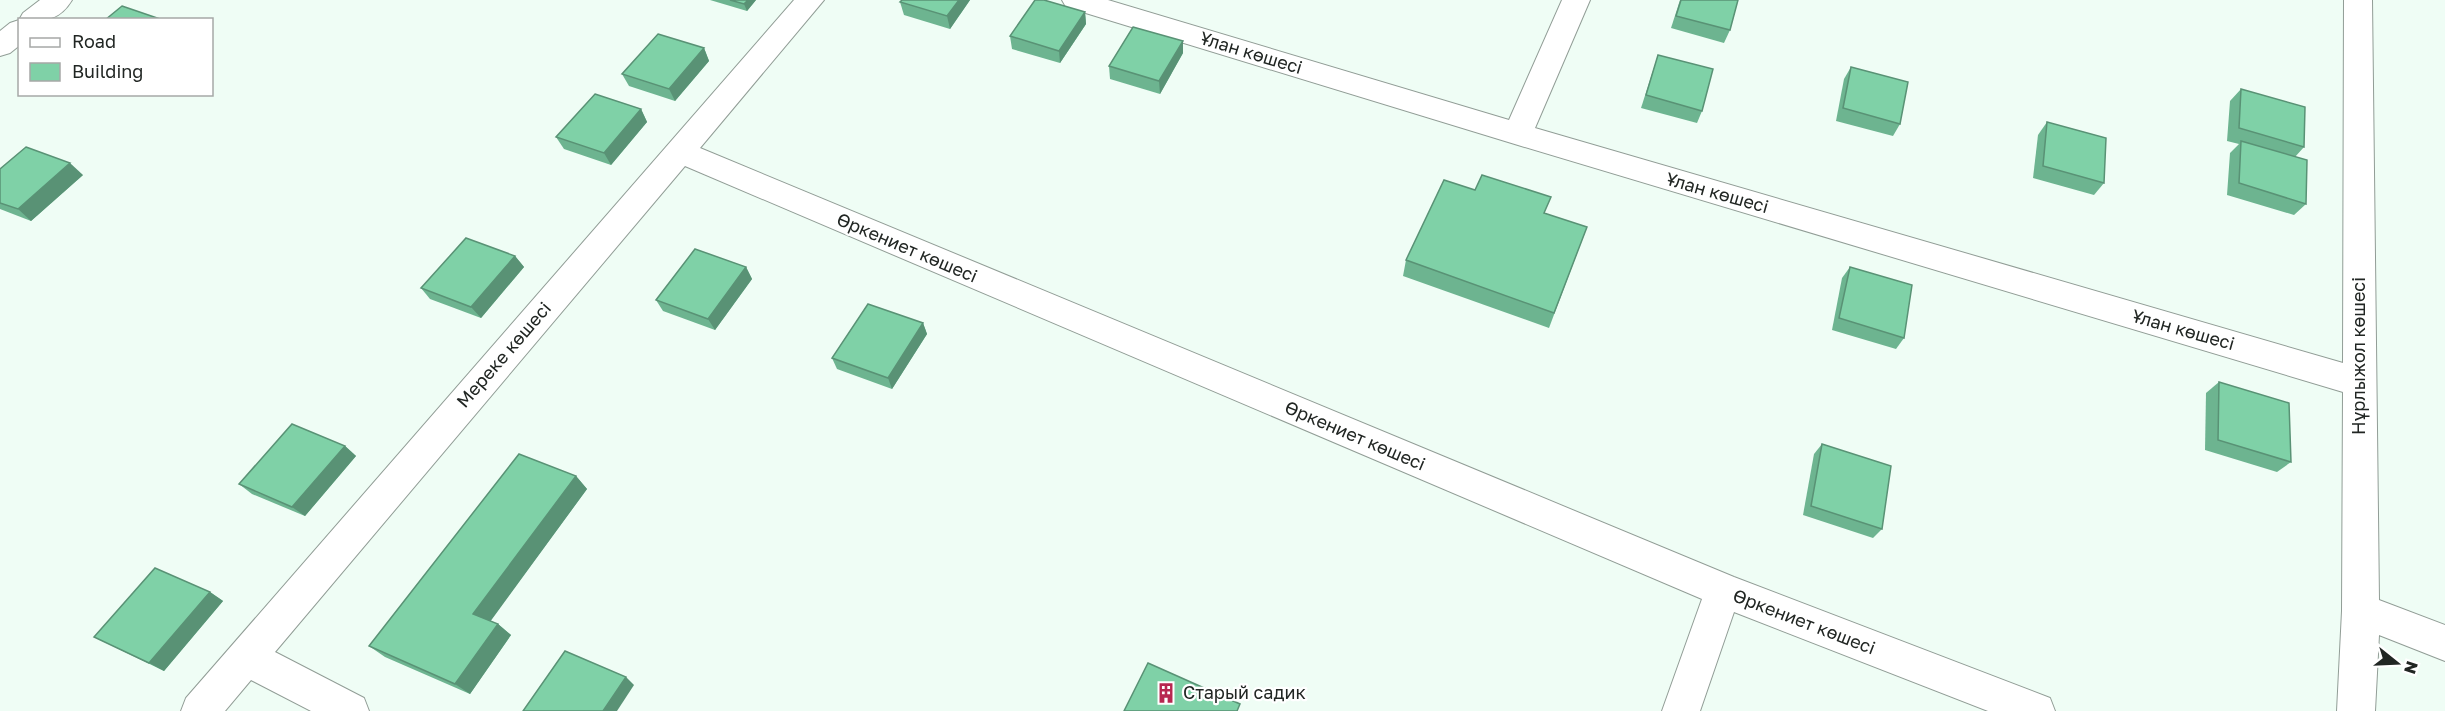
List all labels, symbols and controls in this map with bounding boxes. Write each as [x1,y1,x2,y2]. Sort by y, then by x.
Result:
legend [18,18,213,96]
street label: Ұлан көшесі [1197,26,1305,78]
text: Road [72,30,116,52]
text: Building [72,60,143,82]
street label: Ұлан көшесі [1663,167,1771,217]
street label: Өркениет көшесі [834,207,981,287]
street label: Нұрлыжол көшесі [2347,277,2370,435]
street label: Мереке көшесі [451,297,555,412]
street label: Ұлан көшесі [2129,304,2237,354]
street label: Өркениет көшесі [1282,395,1429,475]
street label: Өркениет көшесі [1730,584,1879,658]
north arrow [2367,633,2427,693]
text: N [2400,659,2423,677]
building icon: Старый садик [1154,681,1178,705]
place label: Старый садик [1183,681,1306,703]

